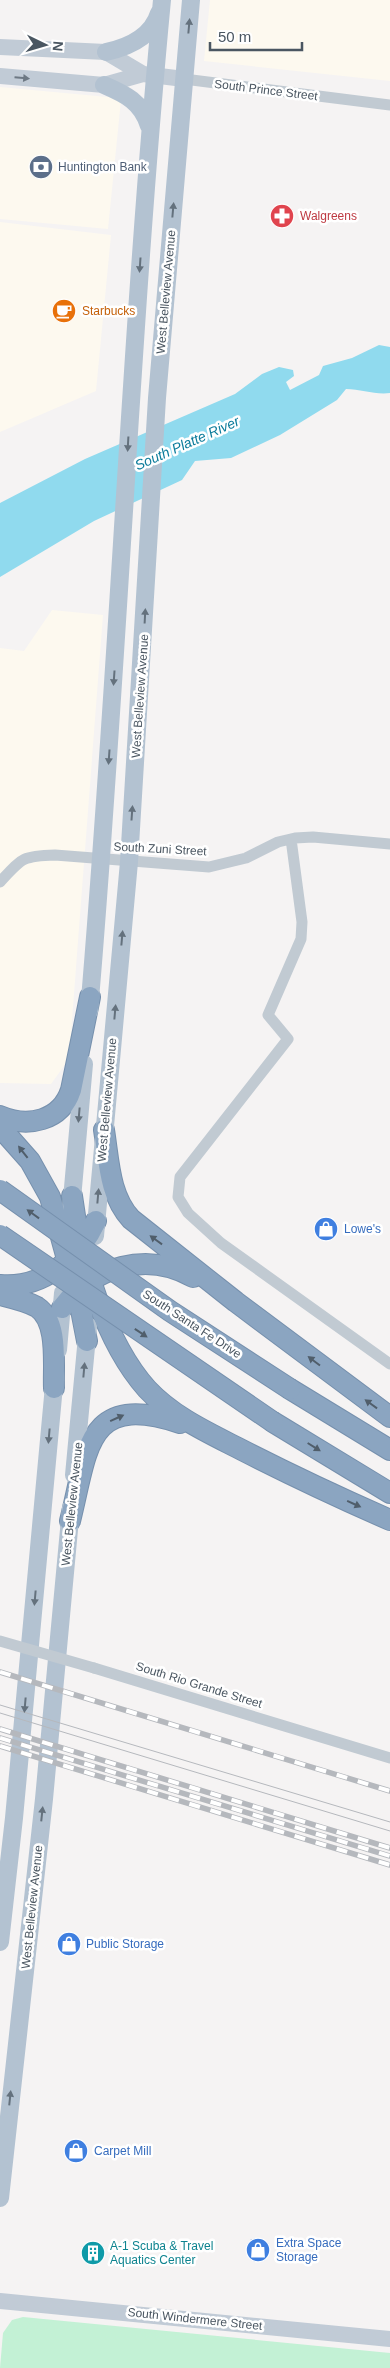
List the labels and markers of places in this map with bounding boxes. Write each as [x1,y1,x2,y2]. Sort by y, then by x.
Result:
bank icon: Huntington Bank [28,154,54,180]
place label: Huntington Bank [58,160,148,174]
pharmacy icon: Walgreens [269,203,295,229]
place label: Walgreens [300,209,357,223]
cafe icon: Starbucks [51,298,77,324]
place label: Starbucks [82,304,135,318]
shop icon: Lowe's [313,1216,339,1242]
place label: Lowe's [344,1222,381,1236]
shop icon: Public Storage [56,1931,82,1957]
place label: Public Storage [86,1937,164,1951]
shop icon: Carpet Mill [63,2138,89,2164]
place label: Carpet Mill [94,2144,151,2158]
place label: Extra Space Storage [276,2236,342,2264]
shop icon: Extra Space Storage [245,2237,271,2263]
place label: A-1 Scuba & Travel Aquatics Center [110,2239,213,2267]
building icon: A-1 Scuba & Travel Aquatics Center [80,2240,106,2266]

